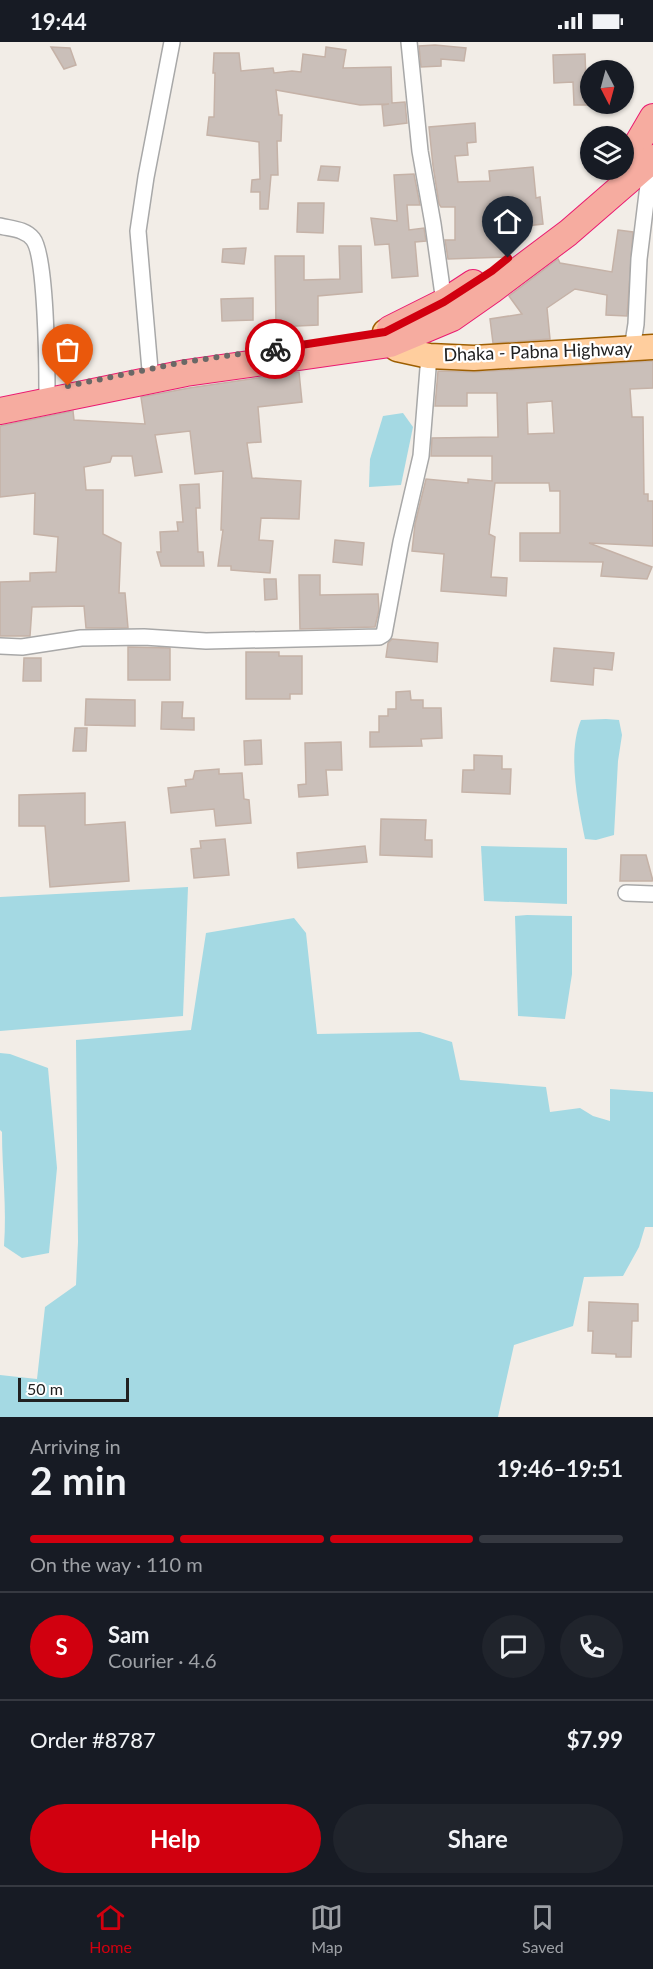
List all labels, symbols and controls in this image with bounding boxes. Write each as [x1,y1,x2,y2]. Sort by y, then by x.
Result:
text: 19:44 [30,8,87,35]
north arrow [580,60,634,114]
map controls [580,60,634,180]
button: layers [580,126,634,180]
pin [482,196,533,258]
icon: home [491,205,524,238]
courier [245,319,305,379]
pin [42,324,93,386]
icon: bag [51,333,84,366]
icon: bike [259,333,292,366]
street label: Dhaka - Pabna Highway [443,337,633,365]
scale bar [18,1375,129,1402]
text: 50 m [27,1379,63,1398]
text: Arriving in [30,1434,121,1458]
text: 19:46–19:51 [497,1455,623,1482]
text: 2 min [30,1457,127,1503]
text: On the way · 110 m [30,1552,203,1576]
button: chat [482,1615,545,1678]
button: phone [560,1615,623,1678]
text: Sam [108,1621,150,1648]
text: S [55,1633,68,1660]
text: Courier · 4.6 [108,1648,217,1672]
text: Order #8787 [30,1726,156,1753]
text: $7.99 [567,1726,623,1753]
button: Help [30,1804,321,1873]
button: Share [333,1804,623,1873]
tab: Home [89,1901,132,1956]
tab: Map [310,1901,343,1956]
tab: Saved [522,1901,564,1956]

